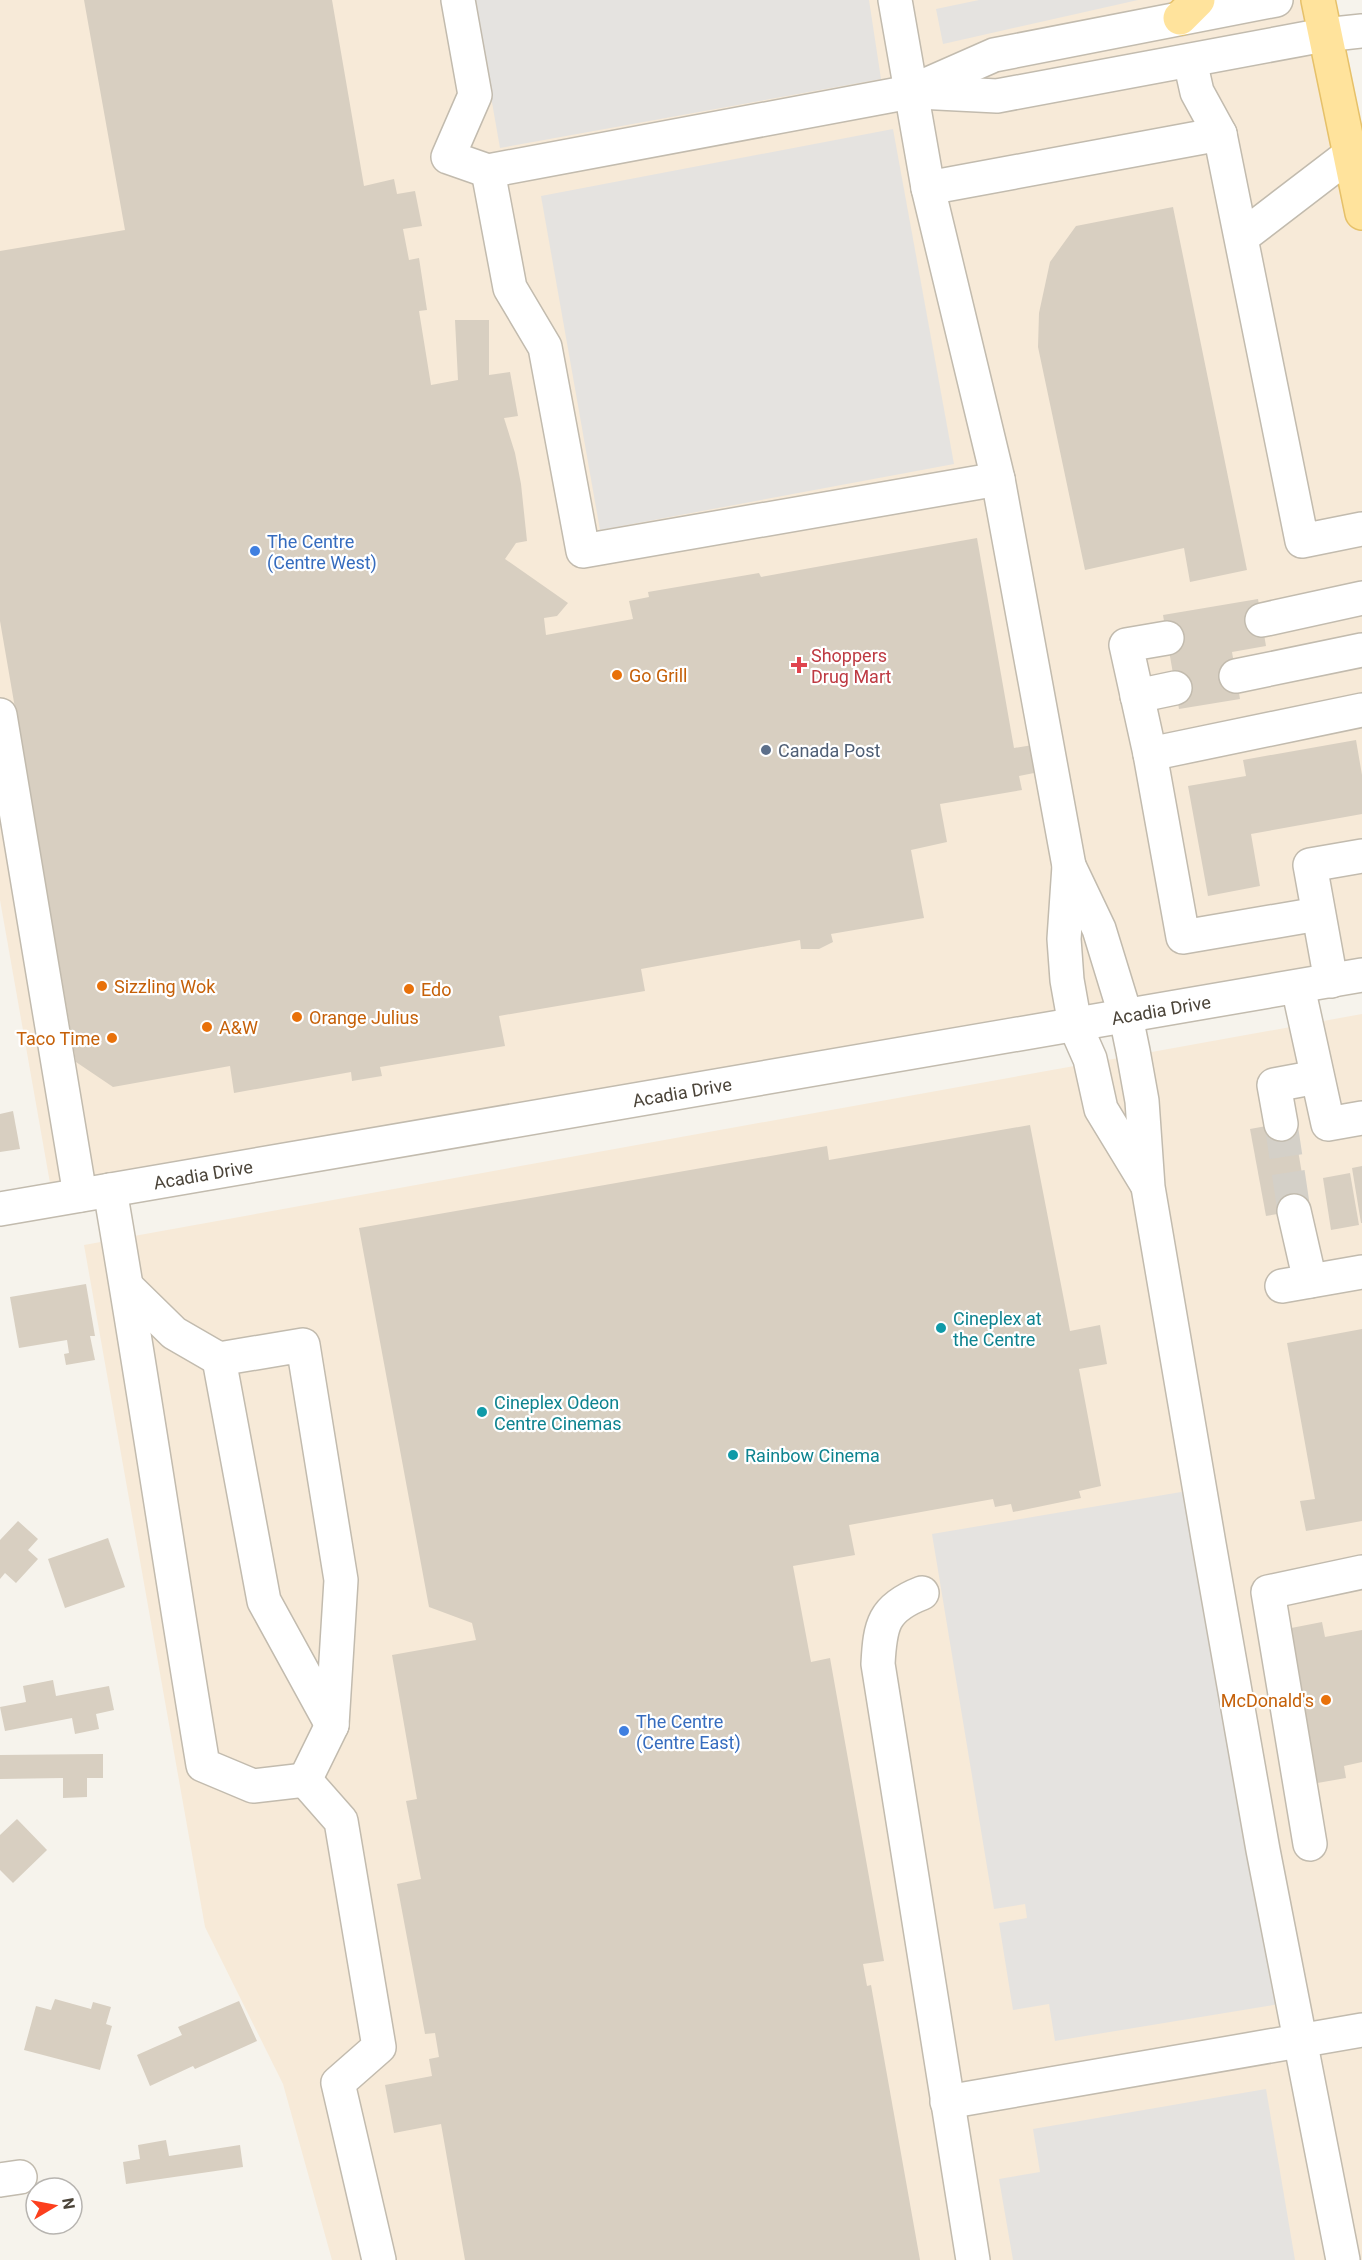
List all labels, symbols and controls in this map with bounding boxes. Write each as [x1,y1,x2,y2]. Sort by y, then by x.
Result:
place label: The Centre (Centre West) [267,531,377,574]
marker: The Centre (Centre West) [248,544,262,558]
place label: Shoppers Drug Mart [811,645,891,687]
marker: Shoppers Drug Mart [792,658,806,672]
place label: Go Grill [629,665,687,686]
marker: Go Grill [610,668,624,682]
place label: Canada Post [778,740,880,761]
marker: Canada Post [759,743,773,757]
place label: Sizzling Wok [114,976,216,997]
marker: Sizzling Wok [95,979,109,993]
place label: Edo [421,979,451,1000]
marker: Edo [402,982,416,996]
street label: Acadia Drive [1110,991,1212,1028]
place label: Orange Julius [309,1007,419,1028]
marker: Orange Julius [290,1010,304,1024]
place label: A&W [219,1017,258,1038]
marker: A&W [200,1020,214,1034]
place label: Taco Time [16,1028,100,1049]
marker: Taco Time [105,1031,119,1045]
street label: Acadia Drive [631,1073,733,1111]
street label: Acadia Drive [152,1155,254,1193]
place label: Cineplex at the Centre [953,1308,1042,1350]
marker: Cineplex at the Centre [934,1321,948,1335]
place label: Cineplex Odeon Centre Cinemas [494,1392,621,1434]
marker: Cineplex Odeon Centre Cinemas [475,1405,489,1419]
place label: Rainbow Cinema [745,1445,880,1466]
marker: Rainbow Cinema [726,1448,740,1462]
place label: McDonald's [1221,1690,1314,1711]
marker: McDonald's [1319,1693,1333,1707]
place label: The Centre (Centre East) [636,1711,741,1754]
marker: The Centre (Centre East) [617,1724,631,1738]
north arrow [24,2176,84,2236]
text: N [58,2196,79,2211]

